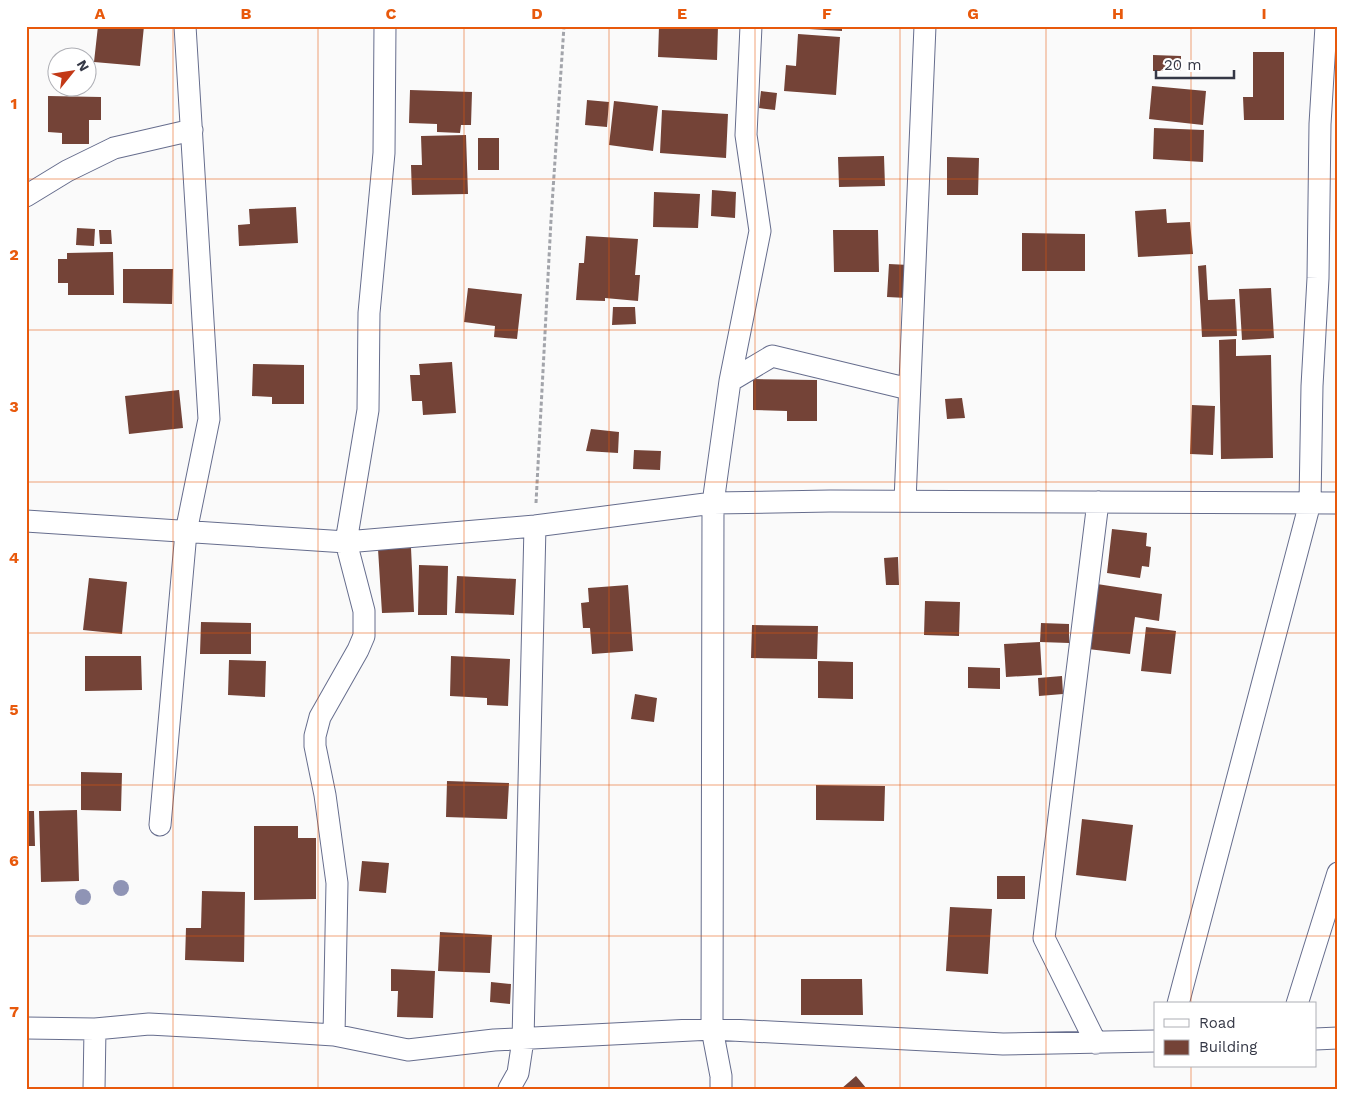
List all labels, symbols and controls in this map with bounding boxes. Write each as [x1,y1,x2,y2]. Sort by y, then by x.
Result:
text: A [95,4,106,23]
text: B [241,4,252,23]
text: C [386,4,397,23]
text: D [531,4,543,23]
text: E [677,4,687,23]
text: F [822,4,832,23]
text: G [967,4,979,23]
text: H [1112,4,1124,23]
text: I [1261,4,1267,23]
north arrow [48,48,98,98]
scale bar [1156,48,1234,80]
text: 20 m [1164,56,1202,74]
text: N [74,57,93,74]
text: 1 [11,94,17,113]
text: 2 [9,245,19,264]
text: 3 [9,397,19,416]
text: 4 [9,548,19,567]
text: 5 [9,700,19,719]
text: 6 [9,851,19,870]
text: 7 [9,1002,19,1021]
legend [1154,1002,1316,1068]
text: Road [1199,1014,1236,1032]
text: Building [1199,1038,1257,1056]

